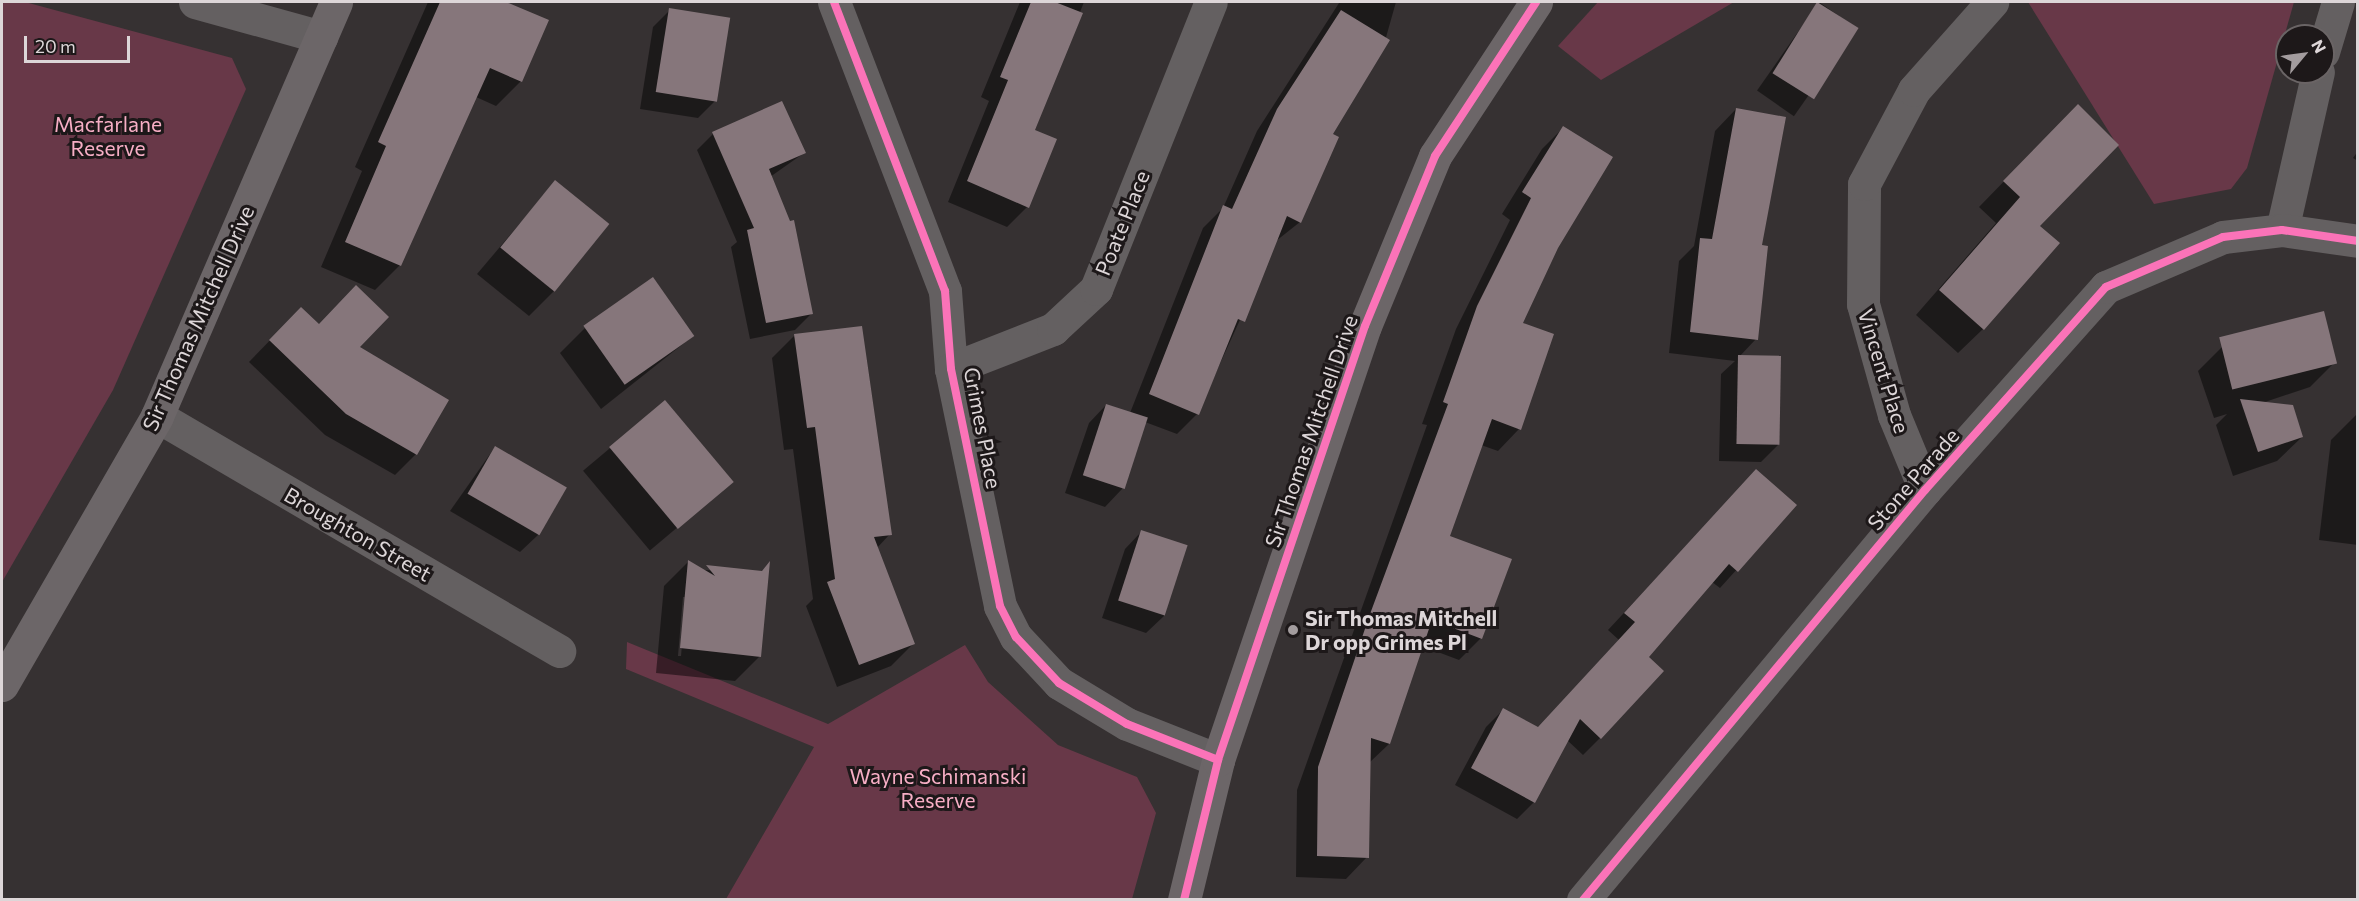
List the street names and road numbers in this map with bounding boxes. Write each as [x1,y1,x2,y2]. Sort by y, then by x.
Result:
street label: Poate Place [1090,167,1154,279]
street label: Sir Thomas Mitchell Drive [137,201,259,435]
street label: Vincent Place [1853,306,1915,436]
street label: Sir Thomas Mitchell Drive [1259,312,1363,550]
street label: Grimes Place [959,365,1007,491]
street label: Stone Parade [1862,423,1964,535]
street label: Broughton Street [280,482,436,586]

